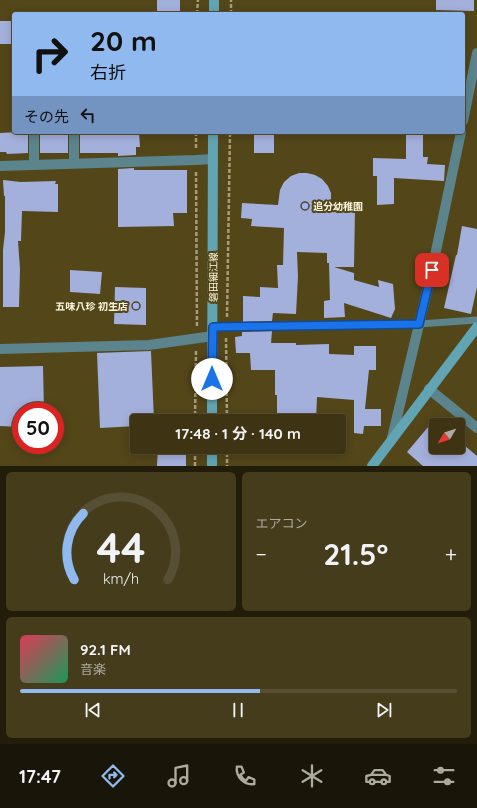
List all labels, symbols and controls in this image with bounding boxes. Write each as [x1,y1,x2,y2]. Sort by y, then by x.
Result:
text: 20 m [90,23,157,58]
icon: right [24,28,76,80]
text: 右折 [90,61,126,84]
icon: left [77,104,99,126]
text: その先 [24,107,69,126]
place label: 追分幼稚園 [313,200,363,213]
marker: 追分幼稚園 [300,201,310,211]
street label: 磐田細江線 [207,252,220,302]
pin [415,253,449,287]
icon: arrive [421,259,443,281]
place label: 五味八珍 初生店 [55,300,128,313]
marker: 五味八珍 初生店 [131,301,141,311]
position arrow [191,358,233,400]
speed limit sign: 50 [12,402,64,454]
north arrow [429,418,465,454]
map controls [429,418,465,454]
text: 17:48 · 1 分 · 140 m [175,424,301,443]
text: エアコン [256,515,308,531]
text: 44 [96,520,145,572]
text: 21.5° [323,535,388,573]
text: − [256,540,267,568]
text: + [445,540,457,568]
text: km/h [103,569,139,587]
text: 92.1 FM [80,640,131,659]
text: 音楽 [80,661,106,677]
icon: previous [82,699,104,721]
icon: pause [227,699,249,721]
icon: next [373,699,395,721]
icon: directions [99,762,127,790]
icon: music [165,762,193,790]
icon: phone [231,762,259,790]
icon: climate [298,762,326,790]
icon: car [364,762,392,790]
icon: filters [430,762,458,790]
text: 17:47 [19,765,61,788]

